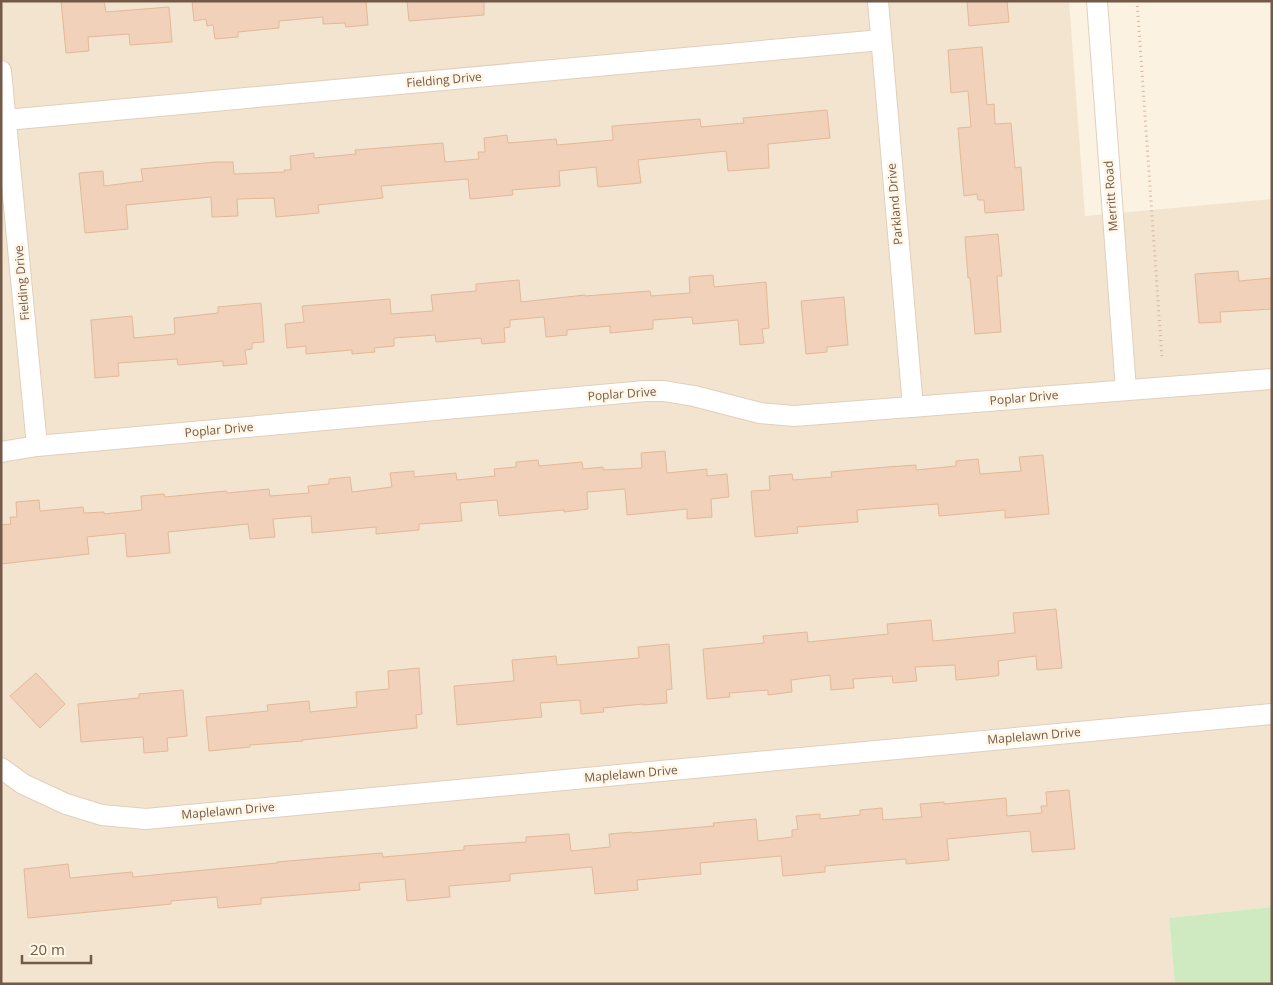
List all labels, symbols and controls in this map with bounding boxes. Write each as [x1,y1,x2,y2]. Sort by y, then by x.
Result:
street label: Fielding Drive [405,68,483,91]
street label: Merritt Road [1100,160,1121,232]
street label: Parkland Drive [882,162,907,246]
street label: Fielding Drive [10,244,33,322]
street label: Poplar Drive [587,383,657,404]
street label: Poplar Drive [989,386,1059,409]
street label: Poplar Drive [184,418,254,441]
street label: Maplelawn Drive [987,723,1081,748]
street label: Maplelawn Drive [584,761,678,786]
street label: Maplelawn Drive [181,798,275,823]
scale bar [22,932,91,964]
text: 20 m [30,939,65,959]

